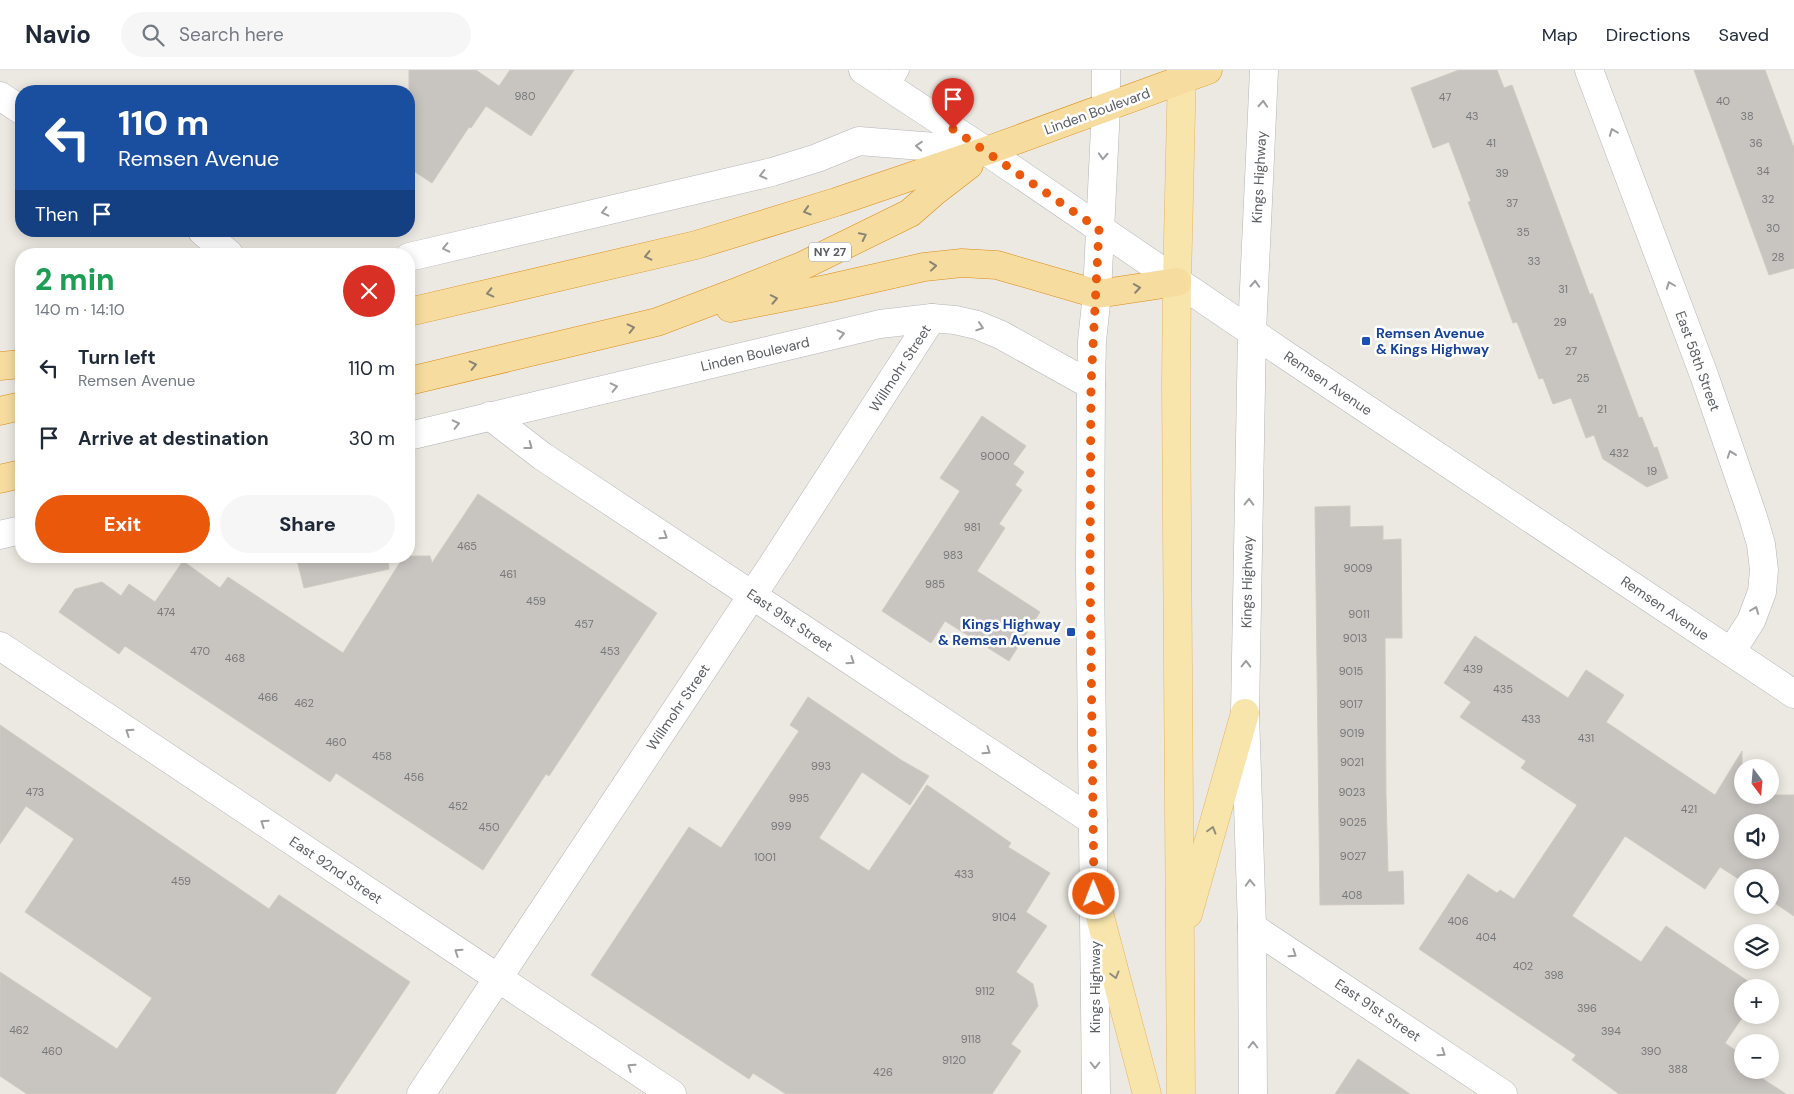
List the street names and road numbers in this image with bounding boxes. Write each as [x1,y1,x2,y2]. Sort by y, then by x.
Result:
street label: Linden Boulevard [1042,84,1152,138]
street label: Kings Highway [1248,130,1270,224]
road number: NY 27 [809,242,851,262]
street label: East 58th Street [1672,308,1724,414]
street label: Willmohr Street [865,321,935,415]
street label: Linden Boulevard [699,333,811,375]
street label: Remsen Avenue [1280,347,1376,419]
street label: Kings Highway [1237,535,1257,628]
street label: Remsen Avenue [1617,572,1713,644]
street label: East 91st Street [744,585,836,655]
street label: Willmohr Street [642,660,714,754]
street label: East 92nd Street [286,832,386,908]
street label: Kings Highway [1086,941,1104,1033]
street label: East 91st Street [1332,975,1424,1045]

